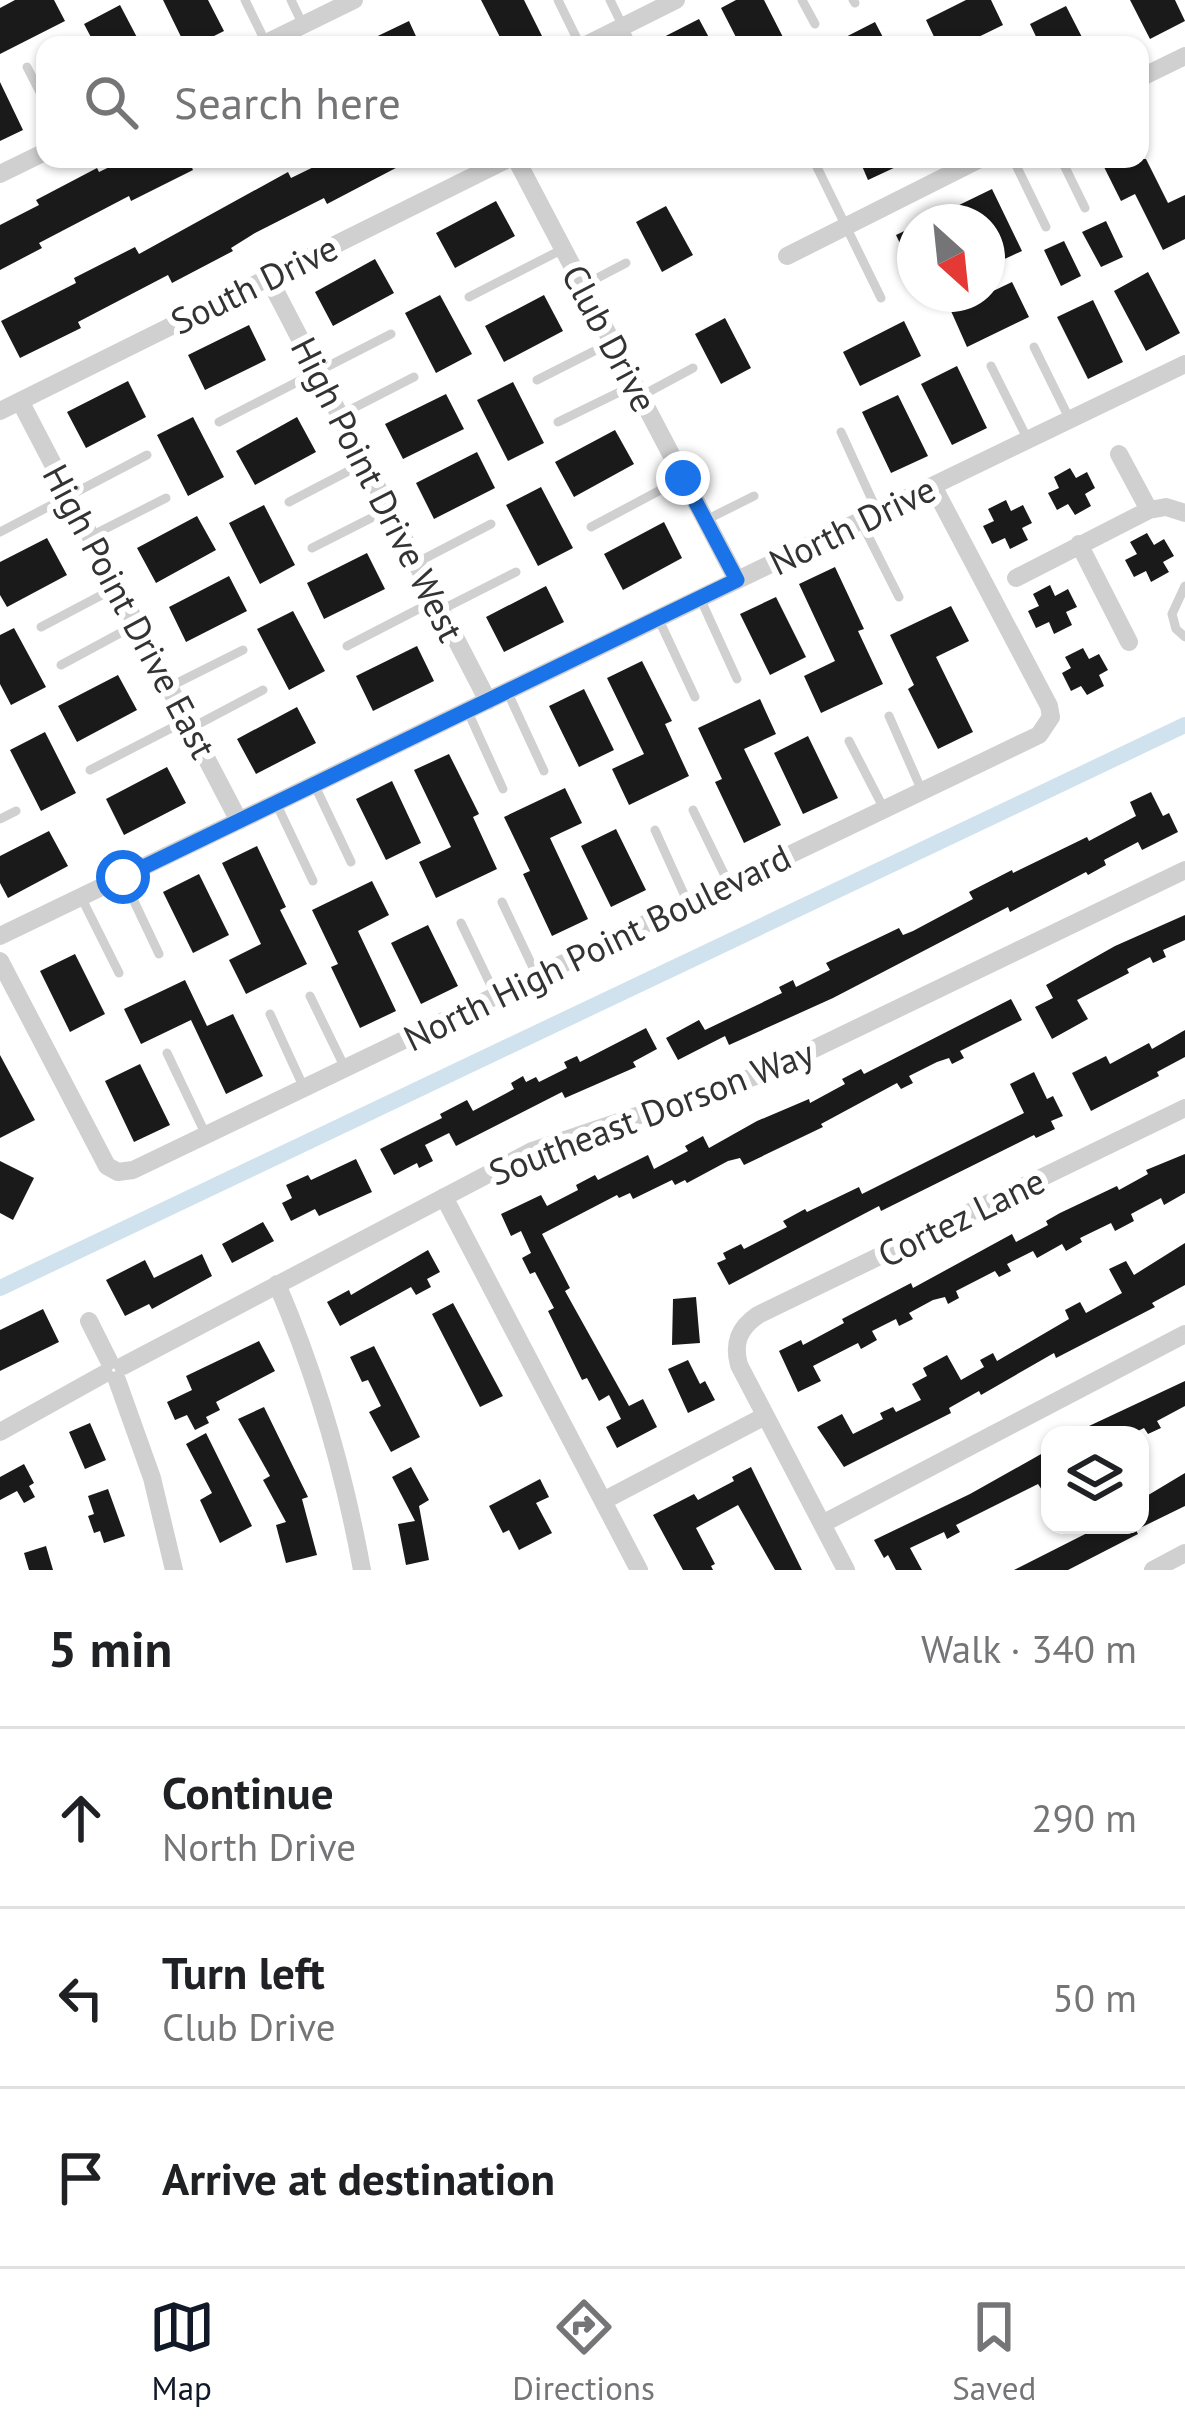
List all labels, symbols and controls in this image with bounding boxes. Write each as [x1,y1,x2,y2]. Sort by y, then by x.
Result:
search box [36,36,1149,168]
icon: search [78,69,144,135]
text: Search here [174,73,401,131]
north arrow [897,204,1005,312]
street label: South Drive [163,223,345,345]
street label: Club Drive [552,256,668,420]
street label: High Point Drive West [281,329,475,649]
route end [656,451,710,505]
street label: High Point Drive East [33,456,227,766]
street label: North Drive [761,465,943,585]
street label: North High Point Boulevard [396,833,798,1061]
route start [96,850,150,904]
street label: Southeast Dorson Way [482,1028,820,1196]
street label: Cortez Lane [870,1156,1052,1278]
map controls [1041,1426,1149,1534]
button: layers [1041,1426,1149,1534]
text: 5 min [48,1615,172,1681]
text: Walk · 340 m [921,1623,1137,1674]
text: Continue [162,1763,334,1821]
icon: ahead [48,1785,114,1851]
text: 290 m [1031,1792,1137,1843]
text: North Drive [162,1821,356,1872]
text: Turn left [162,1943,325,2001]
icon: left [48,1965,114,2031]
text: 50 m [1052,1972,1137,2023]
text: Club Drive [162,2001,336,2052]
icon: arrive [48,2145,114,2211]
text: Arrive at destination [162,2149,555,2207]
tab: Map [149,2294,215,2409]
tab: Directions [512,2294,655,2409]
tab: Saved [952,2294,1036,2409]

